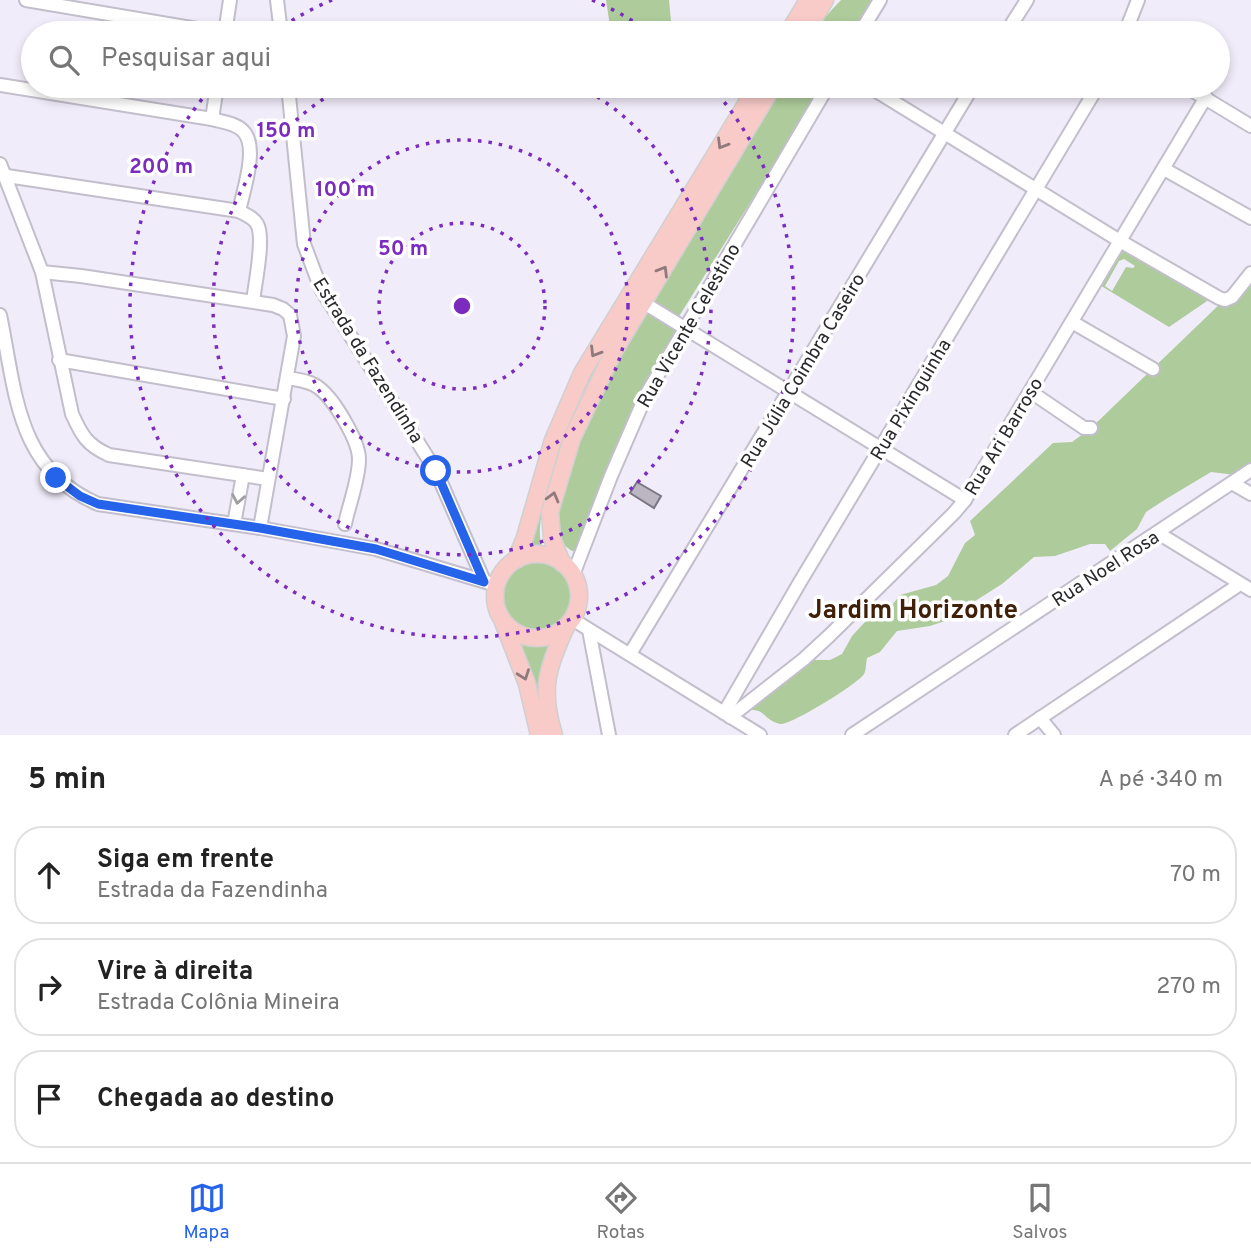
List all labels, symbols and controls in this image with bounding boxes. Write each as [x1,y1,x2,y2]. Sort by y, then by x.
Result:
search box [21,21,1230,98]
icon: search [45,41,83,79]
text: Pesquisar aqui [101,43,271,76]
text: 150 m [257,118,315,145]
one-way arrow [717,137,730,150]
text: 200 m [129,154,193,181]
text: 100 m [315,177,375,204]
text: 50 m [378,236,428,263]
street label: Rua Vicente Celestino [633,240,747,412]
one-way arrow [655,266,668,279]
street label: Rua Júlia Coimbra Caseiro [736,269,871,473]
street label: Estrada da Fazendinha [307,274,428,448]
centre of rings [450,294,474,318]
street label: Rua Pixinguinha [866,335,957,465]
one-way arrow [590,344,603,357]
street label: Rua Ari Barroso [960,374,1049,500]
route start [420,455,451,486]
route end [40,462,71,493]
one-way arrow [545,491,559,503]
one-way arrow [231,493,246,505]
street label: Rua Noel Rosa [1048,526,1164,613]
district label: Jardim Horizonte [808,595,1018,628]
one-way arrow [516,668,530,680]
text: 5 min [28,762,106,799]
text: A pé · 340 m [1099,766,1223,795]
text: Siga em frente [97,844,274,877]
icon: ahead [30,856,68,894]
text: 70 m [1170,861,1221,890]
text: Estrada da Fazendinha [97,877,328,906]
text: Vire à direita [97,956,253,989]
icon: right [30,968,68,1006]
text: 270 m [1156,973,1221,1002]
text: Estrada Colônia Mineira [97,989,340,1018]
icon: arrive [30,1080,68,1118]
text: Chegada ao destino [97,1083,334,1116]
tab: Mapa [184,1179,229,1245]
tab: Rotas [597,1179,645,1245]
tab: Salvos [1012,1179,1067,1245]

